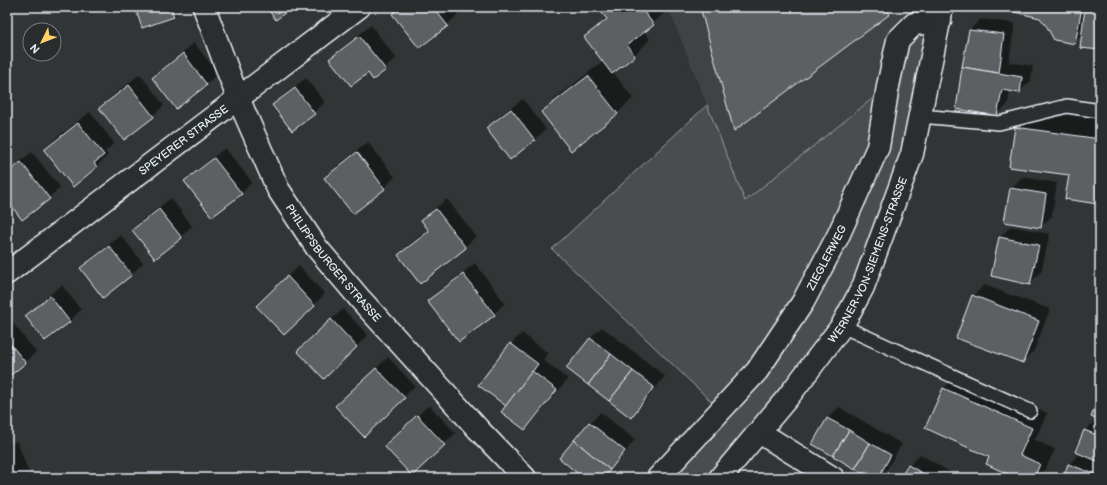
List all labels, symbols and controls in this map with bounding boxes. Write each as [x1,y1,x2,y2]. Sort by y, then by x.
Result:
north arrow [22,22,62,62]
text: N [27,41,43,56]
street label: SPEYERER STRASSE [136,102,231,178]
street label: WERNER-VON-SIEMENS-STRASSE [826,175,910,345]
street label: PHILIPPSBURGER STRASSE [283,202,383,325]
street label: ZIEGLERWEG [804,223,849,293]

